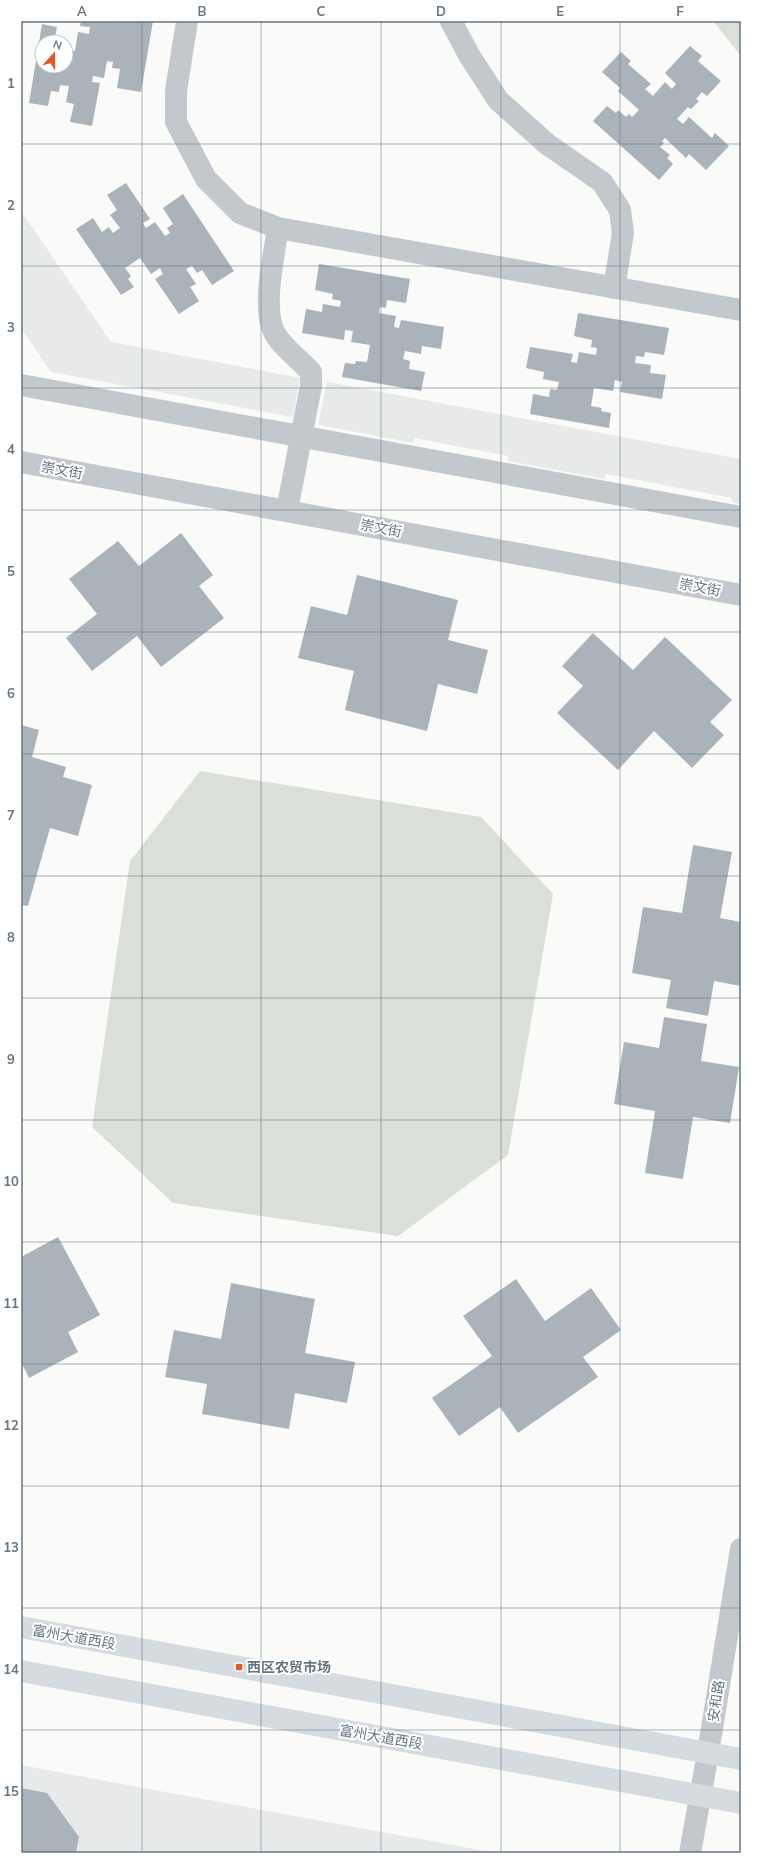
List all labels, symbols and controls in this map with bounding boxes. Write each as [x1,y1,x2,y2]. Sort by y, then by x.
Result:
text: A [77,3,87,19]
text: B [198,3,207,19]
text: C [317,3,326,19]
text: D [436,3,446,19]
text: E [556,3,564,19]
text: F [676,3,684,19]
north arrow [34,34,74,74]
text: N [51,37,64,53]
text: 1 [7,75,15,91]
text: 2 [7,197,15,213]
text: 3 [7,319,15,335]
text: 4 [7,441,15,457]
street label: 崇文街 [40,457,84,483]
street label: 崇文街 [359,515,403,541]
text: 5 [7,563,15,579]
street label: 崇文街 [678,574,722,600]
text: 6 [7,685,15,701]
text: 7 [7,807,15,823]
text: 8 [7,929,15,945]
text: 9 [7,1051,15,1067]
text: 10 [3,1173,19,1189]
text: 11 [3,1295,19,1311]
text: 12 [3,1417,19,1433]
text: 13 [3,1539,19,1555]
street label: 富州大道西段 [31,1621,117,1653]
place label: 西区农贸市场 [247,1658,331,1676]
text: 14 [3,1661,19,1677]
marker: 西区农贸市场 [234,1662,244,1672]
street label: 安和路 [704,1679,728,1723]
street label: 富州大道西段 [338,1721,424,1753]
text: 15 [3,1783,19,1799]

